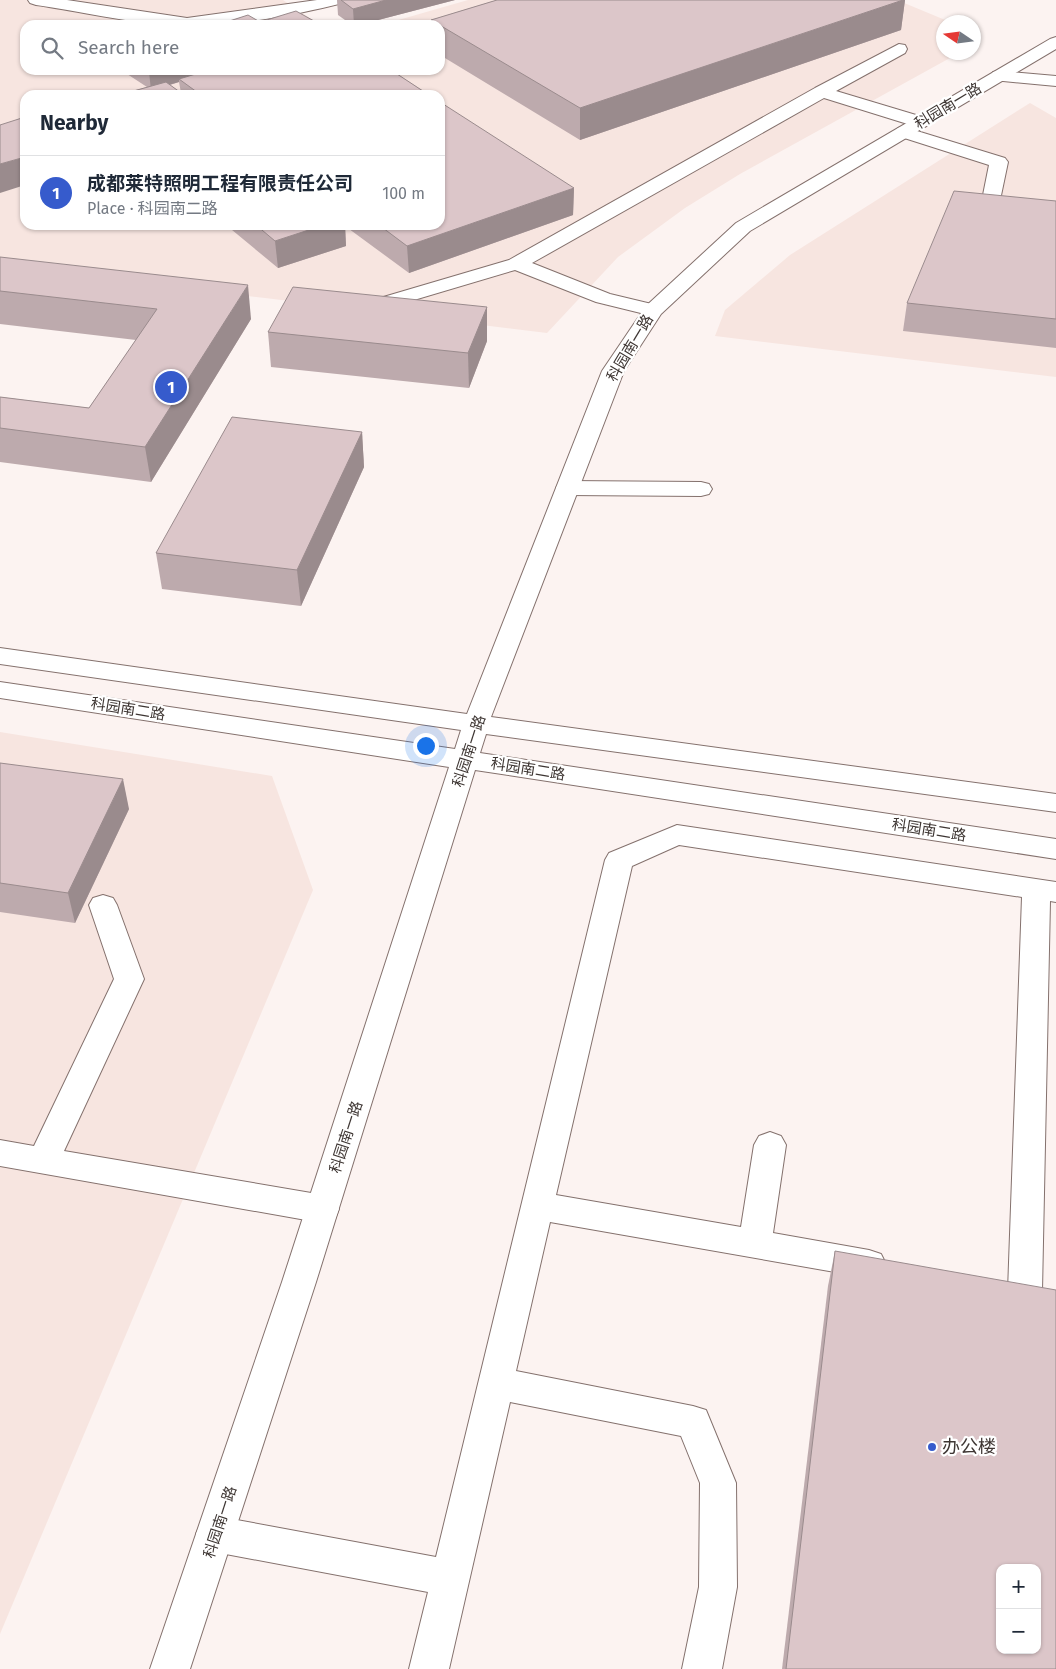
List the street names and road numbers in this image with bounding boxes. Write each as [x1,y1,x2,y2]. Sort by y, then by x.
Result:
street label: 科园南一路 [911,79,985,133]
street label: 科园南一路 [603,311,657,385]
street label: 科园南二路 [90,694,166,724]
street label: 科园南一路 [449,713,489,789]
street label: 科园南二路 [490,754,566,784]
street label: 科园南二路 [891,815,967,845]
street label: 科园南一路 [326,1099,366,1175]
street label: 科园南一路 [200,1484,240,1560]

